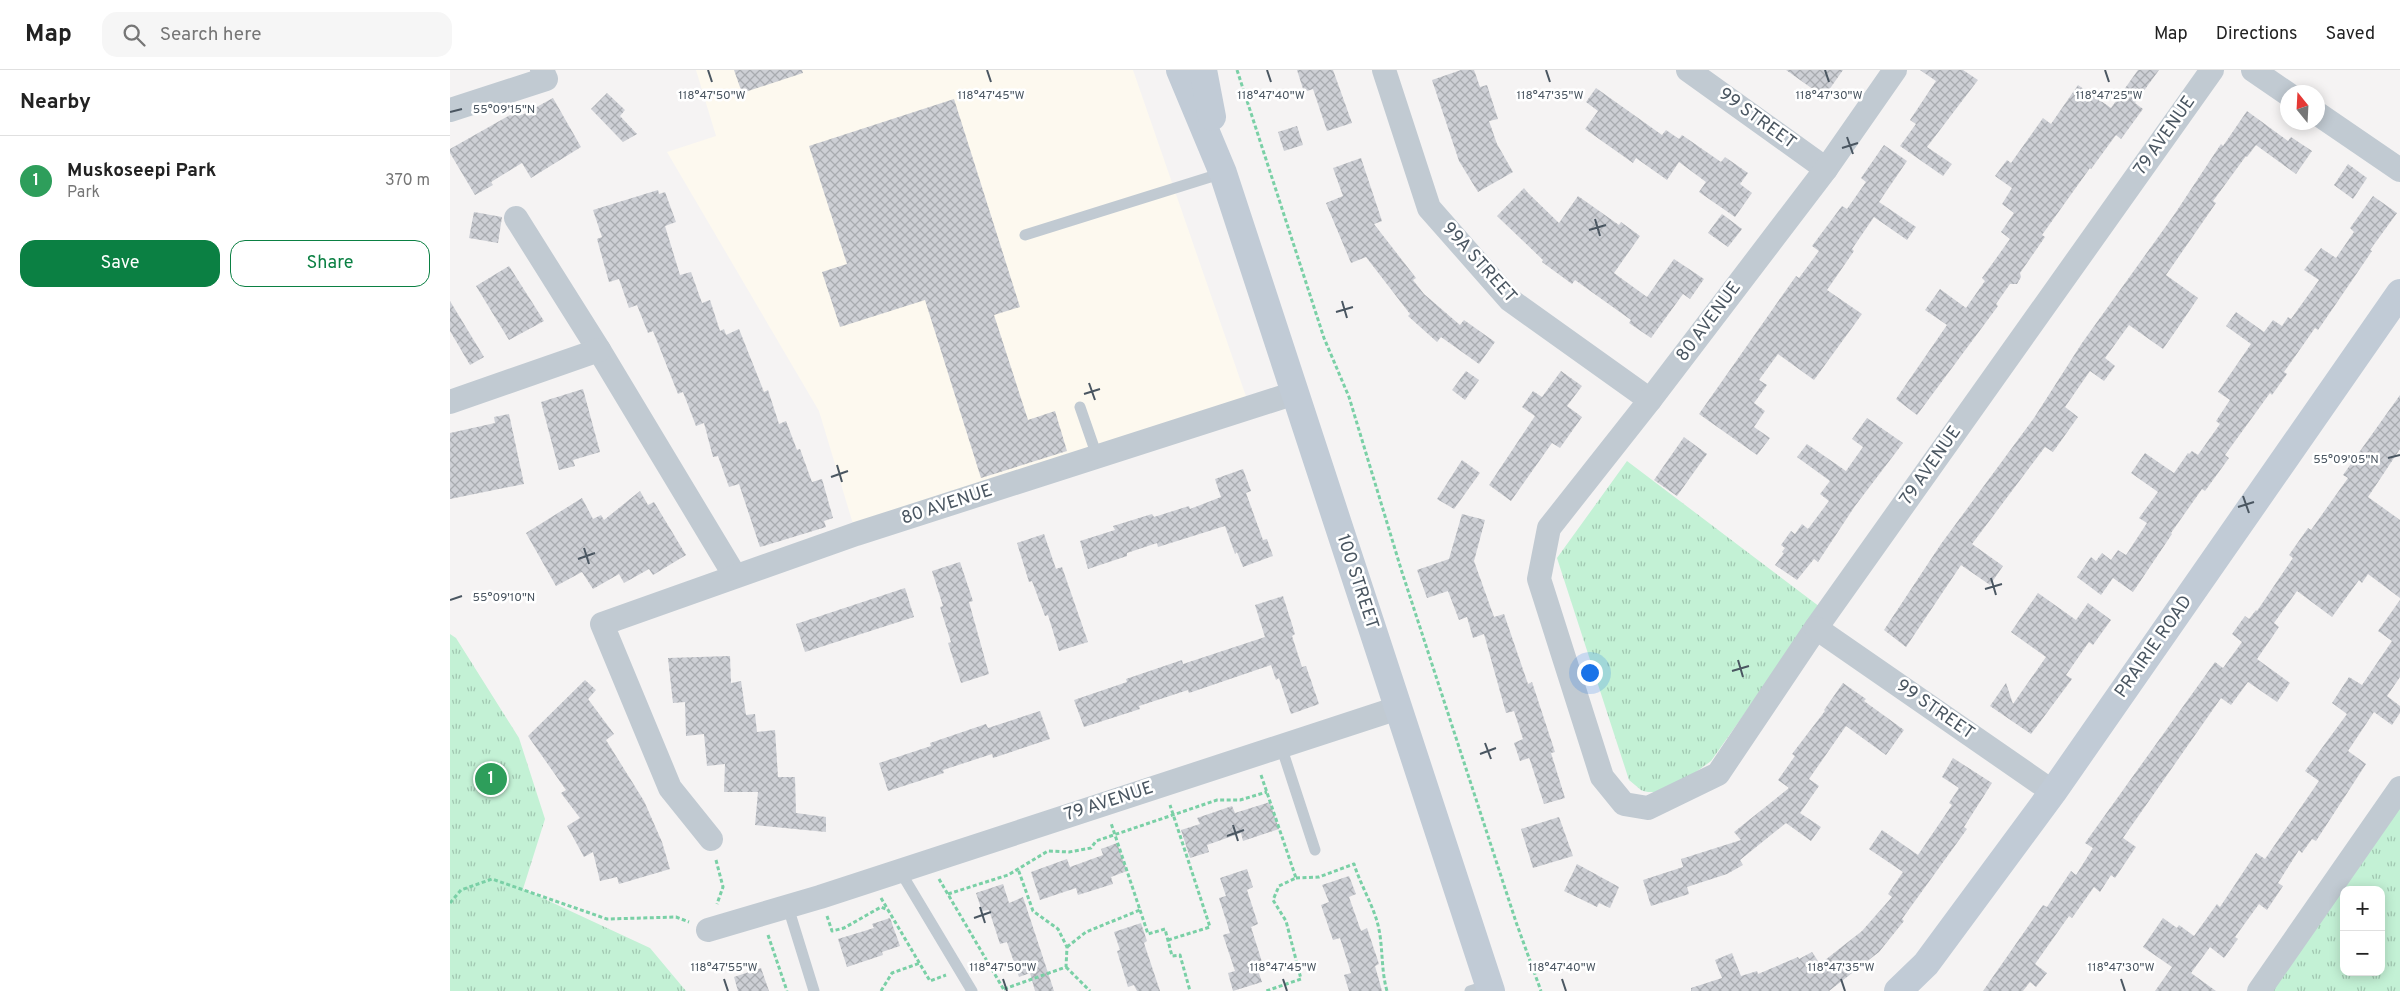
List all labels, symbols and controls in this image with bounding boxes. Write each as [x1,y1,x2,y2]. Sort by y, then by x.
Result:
search box [102,12,452,57]
text: Map [25,20,72,50]
icon: search [120,21,148,49]
text: Search here [160,23,261,47]
text: Map [2154,23,2188,46]
text: Directions [2216,23,2298,46]
text: Saved [2326,23,2375,46]
street label: 99 STREET [1714,83,1800,155]
north arrow [2280,85,2325,130]
text: 118°47'50"W [678,88,746,104]
text: 118°47'45"W [957,88,1025,104]
text: 118°47'40"W [1237,88,1305,104]
text: 118°47'35"W [1517,88,1583,104]
text: 118°47'30"W [1795,88,1863,104]
text: 118°47'25"W [2075,88,2143,104]
text: Nearby [20,89,91,116]
street label: 79 AVENUE [2129,92,2201,180]
text: 55°09'15"N [473,102,535,118]
text: Muskoseepi Park [67,159,216,183]
text: 1 [33,171,39,191]
text: 370 m [385,171,430,191]
text: Park [67,183,100,203]
street label: 99A STREET [1437,218,1521,308]
button: Save [20,240,220,287]
button: Share [230,240,430,287]
street label: 80 AVENUE [1671,277,1747,367]
street label: 79 AVENUE [1895,422,1967,510]
text: 55°09'05"N [2313,452,2379,468]
street label: 80 AVENUE [899,479,995,531]
street label: 100 STREET [1331,532,1383,632]
text: 55°09'10"N [473,590,535,606]
street label: PRAIRIE ROAD [2110,591,2198,703]
your location [1577,660,1603,686]
street label: 99 STREET [1891,675,1979,745]
pin: 1 [475,760,507,798]
street label: 79 AVENUE [1062,777,1156,827]
map controls [2340,886,2385,976]
button: + [2340,886,2385,931]
button: − [2340,931,2385,976]
text: 118°47'55"W [690,960,758,976]
text: 118°47'50"W [969,960,1037,976]
text: 118°47'45"W [1249,960,1317,976]
text: 118°47'40"W [1528,960,1596,976]
text: 118°47'35"W [1808,960,1874,976]
text: 118°47'30"W [2087,960,2155,976]

